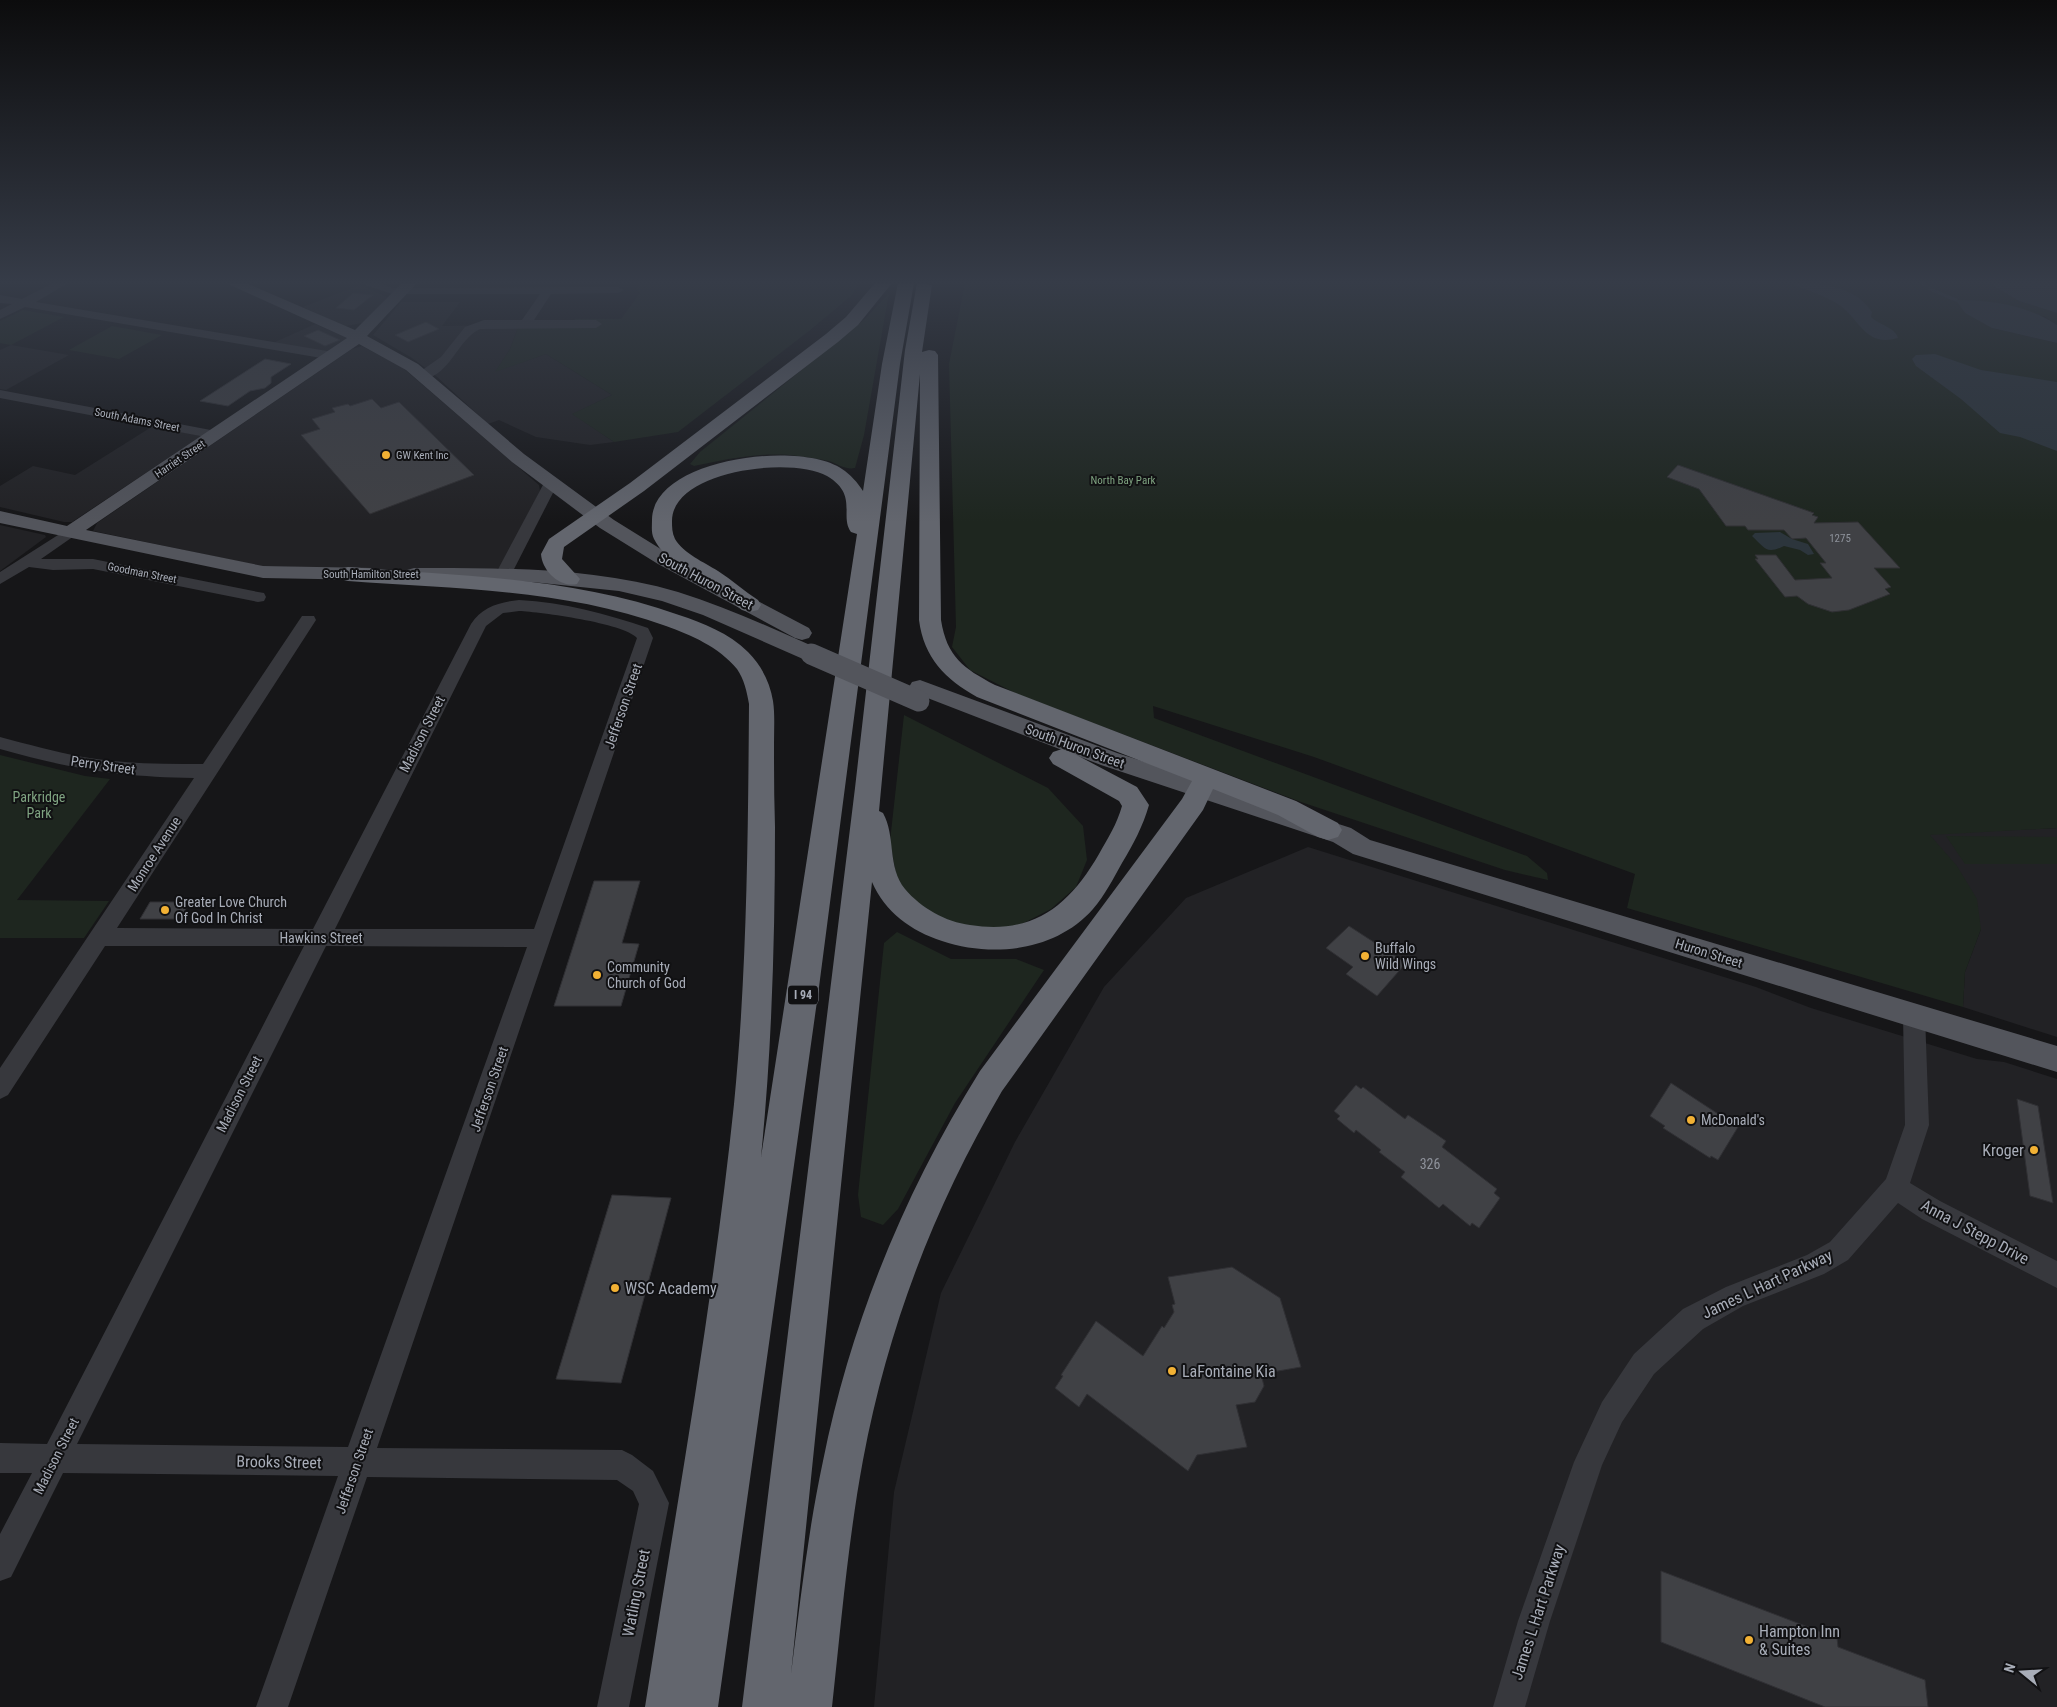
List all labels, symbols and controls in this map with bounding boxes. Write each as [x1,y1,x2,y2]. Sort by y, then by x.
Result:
street label: South Adams Street [93,405,181,435]
street label: Harriet Street [152,437,208,481]
marker: GW Kent Inc [380,449,392,461]
place label: GW Kent Inc [396,449,449,462]
park label: North Bay Park [1091,474,1156,487]
house number: 1275 [1829,532,1851,545]
street label: South Huron Street [656,549,756,613]
street label: Goodman Street [106,560,178,586]
street label: South Hamilton Street [323,568,419,581]
street label: Jefferson Street [601,661,645,751]
street label: Madison Street [396,693,448,775]
street label: South Huron Street [1023,721,1127,771]
street label: Perry Street [70,753,136,777]
park label: Parkridge Park [13,789,66,821]
street label: Monroe Avenue [124,813,184,894]
place label: Greater Love Church Of God In Christ [175,894,287,926]
marker: Greater Love Church Of God In Christ [159,904,171,916]
street label: Hawkins Street [279,930,363,946]
street label: Huron Street [1673,935,1745,971]
place label: Buffalo Wild Wings [1375,940,1436,972]
marker: Buffalo Wild Wings [1359,950,1371,962]
place label: Community Church of God [607,959,686,991]
marker: Community Church of God [591,969,603,981]
road number: I 94 [788,986,818,1004]
street label: Jefferson Street [467,1044,511,1134]
street label: Madison Street [213,1053,265,1135]
place label: McDonald's [1701,1112,1765,1128]
marker: McDonald's [1685,1114,1697,1126]
place label: Kroger [1982,1141,2024,1160]
marker: Kroger [2028,1144,2040,1156]
house number: 326 [1420,1156,1440,1172]
street label: Anna J Stepp Drive [1918,1196,2032,1268]
street label: James L Hart Parkway [1699,1245,1835,1323]
place label: WSC Academy [625,1279,717,1298]
marker: WSC Academy [609,1282,621,1294]
place label: LaFontaine Kia [1182,1362,1276,1381]
marker: LaFontaine Kia [1166,1365,1178,1377]
street label: Madison Street [30,1415,82,1497]
street label: Jefferson Street [332,1426,376,1516]
street label: Brooks Street [236,1452,322,1472]
street label: James L Hart Parkway [1507,1541,1569,1682]
street label: Watling Street [618,1548,654,1638]
place label: Hampton Inn & Suites [1759,1622,1840,1659]
marker: Hampton Inn & Suites [1743,1634,1755,1646]
north arrow [1997,1647,2047,1697]
text: N [2001,1661,2019,1675]

